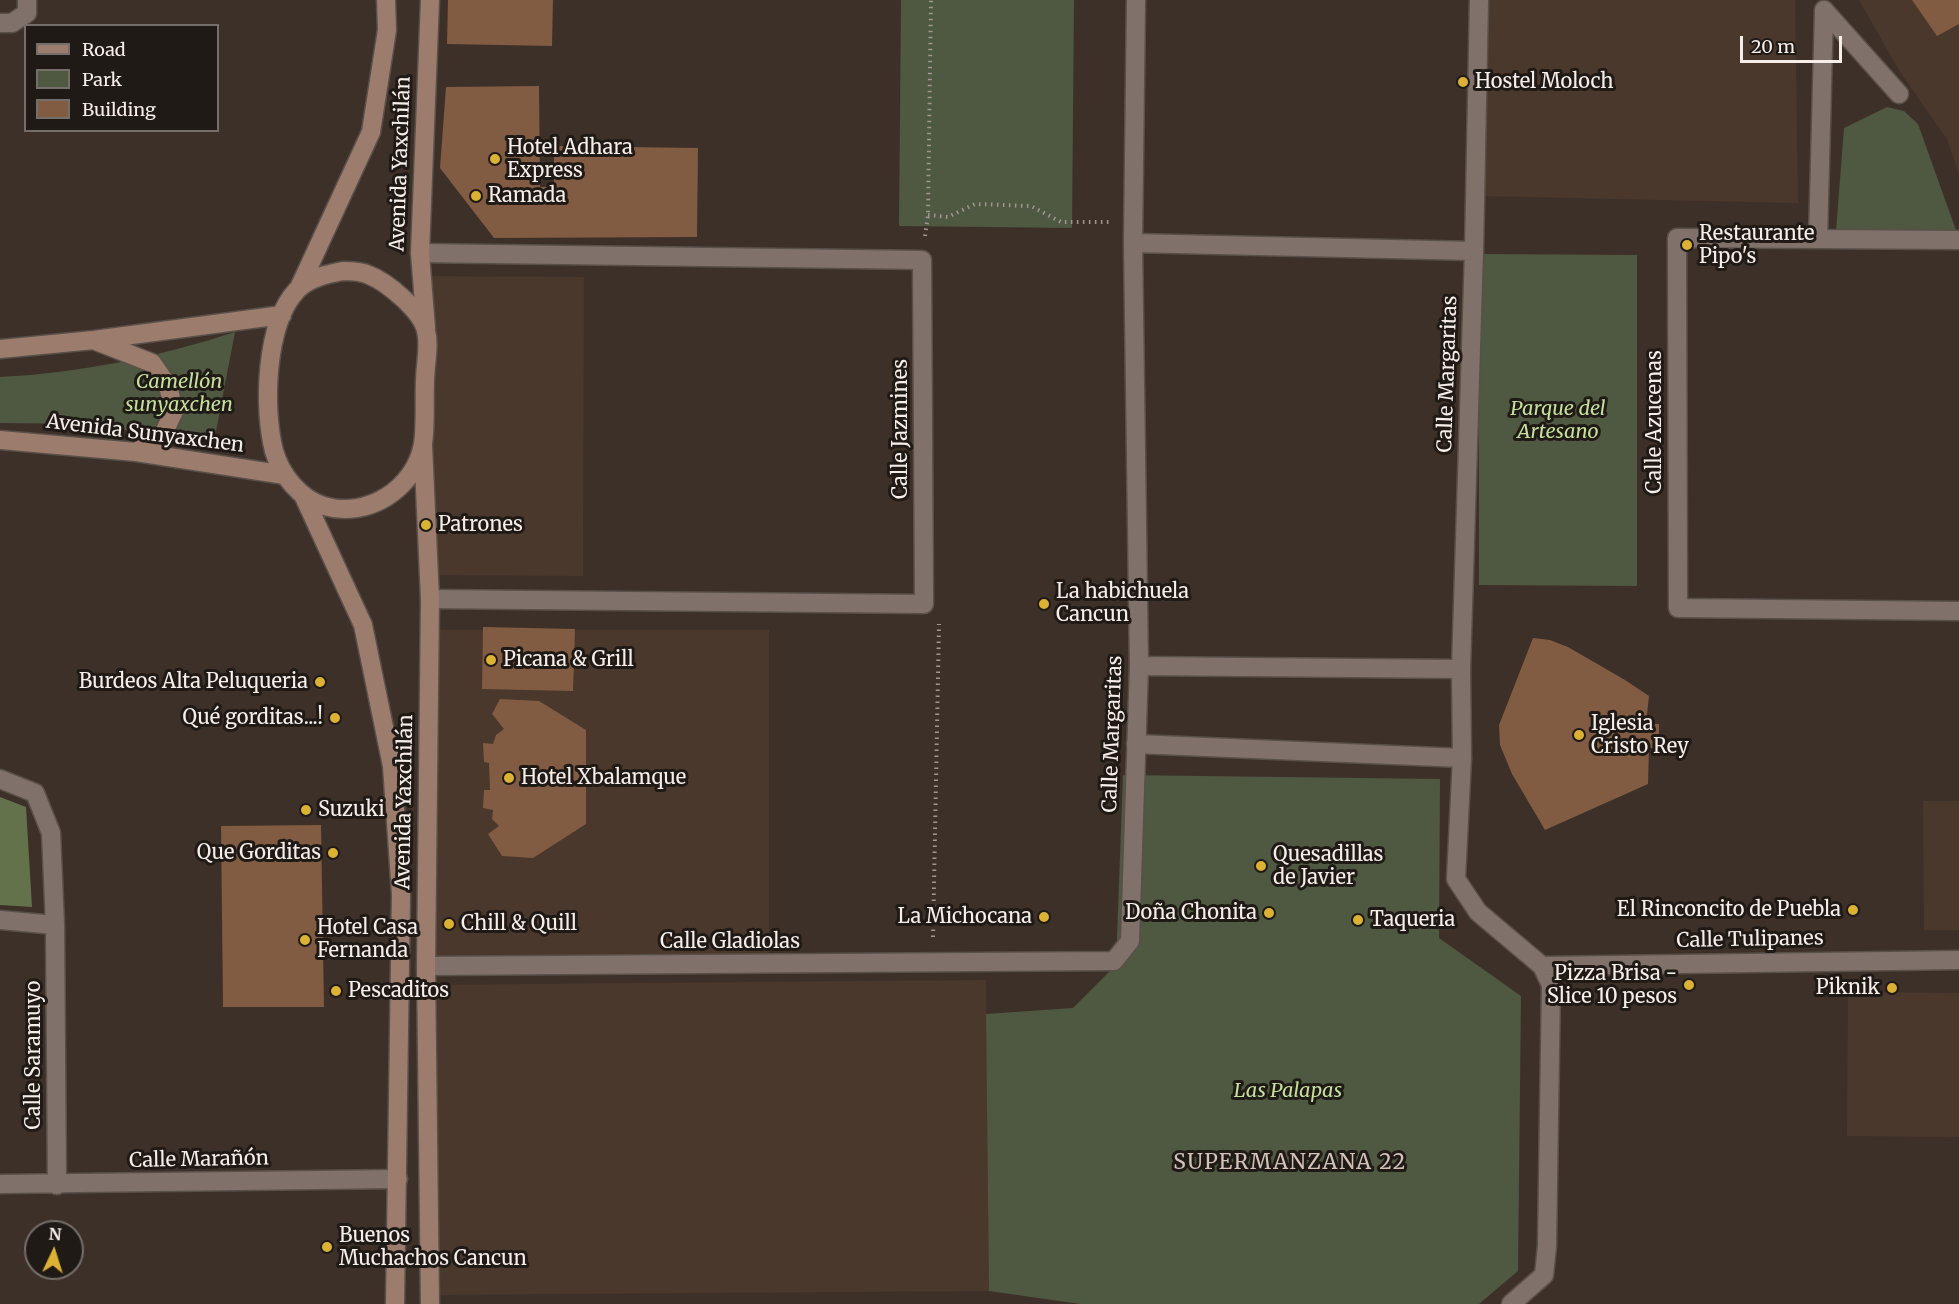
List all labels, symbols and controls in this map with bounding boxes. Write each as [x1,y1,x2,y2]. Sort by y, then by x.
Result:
legend [24,24,219,132]
scale bar [1743,24,1845,62]
text: 20 m [1751,35,1795,58]
text: Road [82,38,126,61]
text: Park [82,68,122,91]
place label: Hostel Moloch [1475,70,1613,94]
marker: Hostel Moloch [1456,75,1470,89]
street label: Avenida Yaxchilán [386,76,416,252]
text: Building [82,98,156,121]
place label: Hotel Adhara Express [507,136,633,183]
marker: Hotel Adhara Express [488,152,502,166]
place label: Ramada [488,184,566,208]
marker: Ramada [469,189,483,203]
place label: Restaurante Pipo's [1699,222,1814,269]
marker: Restaurante Pipo's [1680,238,1694,252]
street label: Calle Margaritas [1433,295,1463,453]
street label: Calle Azucenas [1643,350,1667,494]
street label: Calle Jazmines [889,359,913,499]
park label: Camellón sunyaxchen [125,370,233,417]
park label: Parque del Artesano [1510,397,1606,444]
street label: Avenida Sunyaxchen [45,410,245,458]
place label: Patrones [438,513,523,537]
marker: Patrones [419,518,433,532]
place label: La habichuela Cancun [1056,580,1189,627]
marker: La habichuela Cancun [1037,597,1051,611]
place label: Picana & Grill [503,648,634,672]
marker: Picana & Grill [484,653,498,667]
street label: Calle Margaritas [1098,655,1128,813]
place label: Burdeos Alta Peluqueria [79,670,308,694]
marker: Burdeos Alta Peluqueria [313,675,327,689]
place label: Qué gorditas...! [182,706,323,730]
marker: Qué gorditas...! [328,711,342,725]
place label: Iglesia Cristo Rey [1591,712,1689,759]
street label: Avenida Yaxchilán [391,714,419,890]
marker: Iglesia Cristo Rey [1572,728,1586,742]
place label: Hotel Xbalamque [521,766,686,790]
marker: Hotel Xbalamque [502,771,516,785]
place label: Suzuki [318,798,385,822]
marker: Suzuki [299,803,313,817]
place label: Que Gorditas [197,841,321,865]
place label: Quesadillas de Javier [1273,843,1383,890]
marker: Que Gorditas [326,846,340,860]
marker: Quesadillas de Javier [1254,859,1268,873]
place label: El Rinconcito de Puebla [1617,898,1841,922]
place label: Doña Chonita [1125,901,1257,925]
marker: El Rinconcito de Puebla [1846,903,1860,917]
place label: La Michocana [897,905,1032,929]
marker: Doña Chonita [1262,906,1276,920]
place label: Taqueria [1370,908,1455,932]
marker: La Michocana [1037,910,1051,924]
place label: Chill & Quill [461,912,577,936]
marker: Taqueria [1351,913,1365,927]
place label: Hotel Casa Fernanda [317,916,418,963]
marker: Chill & Quill [442,917,456,931]
street label: Calle Tulipanes [1676,927,1824,953]
street label: Calle Gladiolas [660,930,800,954]
marker: Hotel Casa Fernanda [298,933,312,947]
place label: Pizza Brisa - Slice 10 pesos [1547,962,1677,1009]
place label: Piknik [1816,976,1880,1000]
marker: Pizza Brisa - Slice 10 pesos [1682,978,1696,992]
place label: Pescaditos [348,979,449,1003]
street label: Calle Saramuyo [22,981,46,1129]
marker: Piknik [1885,981,1899,995]
marker: Pescaditos [329,984,343,998]
park label: Las Palapas [1234,1079,1342,1103]
street label: Calle Marañón [129,1147,269,1173]
district label: SUPERMANZANA 22 [1173,1150,1407,1176]
north arrow [24,1220,84,1280]
text: N [48,1224,62,1244]
place label: Buenos Muchachos Cancun [339,1224,527,1271]
marker: Buenos Muchachos Cancun [320,1240,334,1254]

